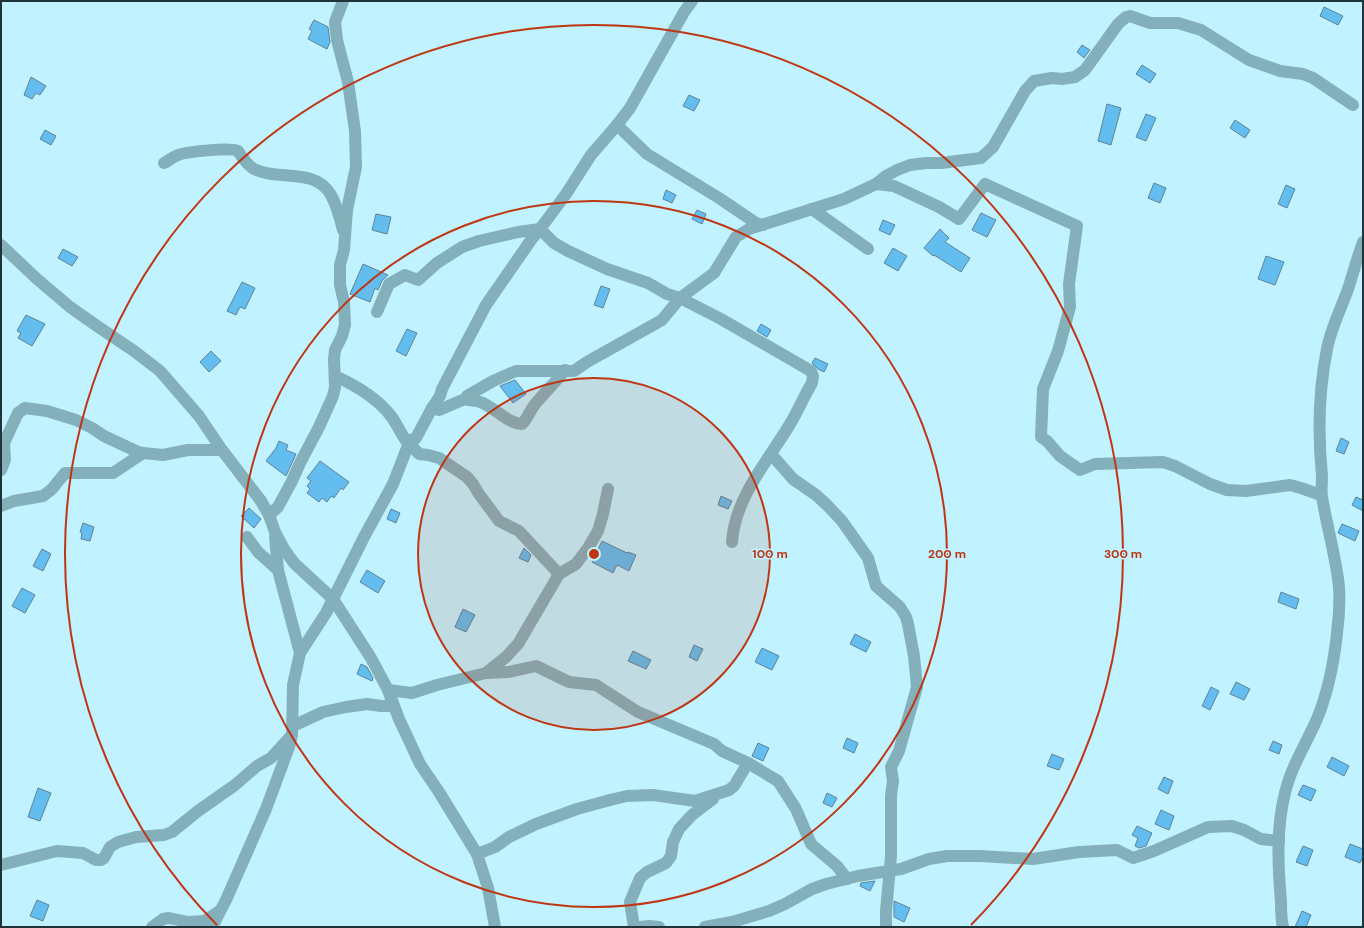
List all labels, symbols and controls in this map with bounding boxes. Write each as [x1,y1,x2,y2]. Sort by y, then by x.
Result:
text: 100 m [752,546,788,562]
text: 200 m [928,546,966,562]
text: 300 m [1104,546,1142,562]
centre of rings [587,547,601,561]

